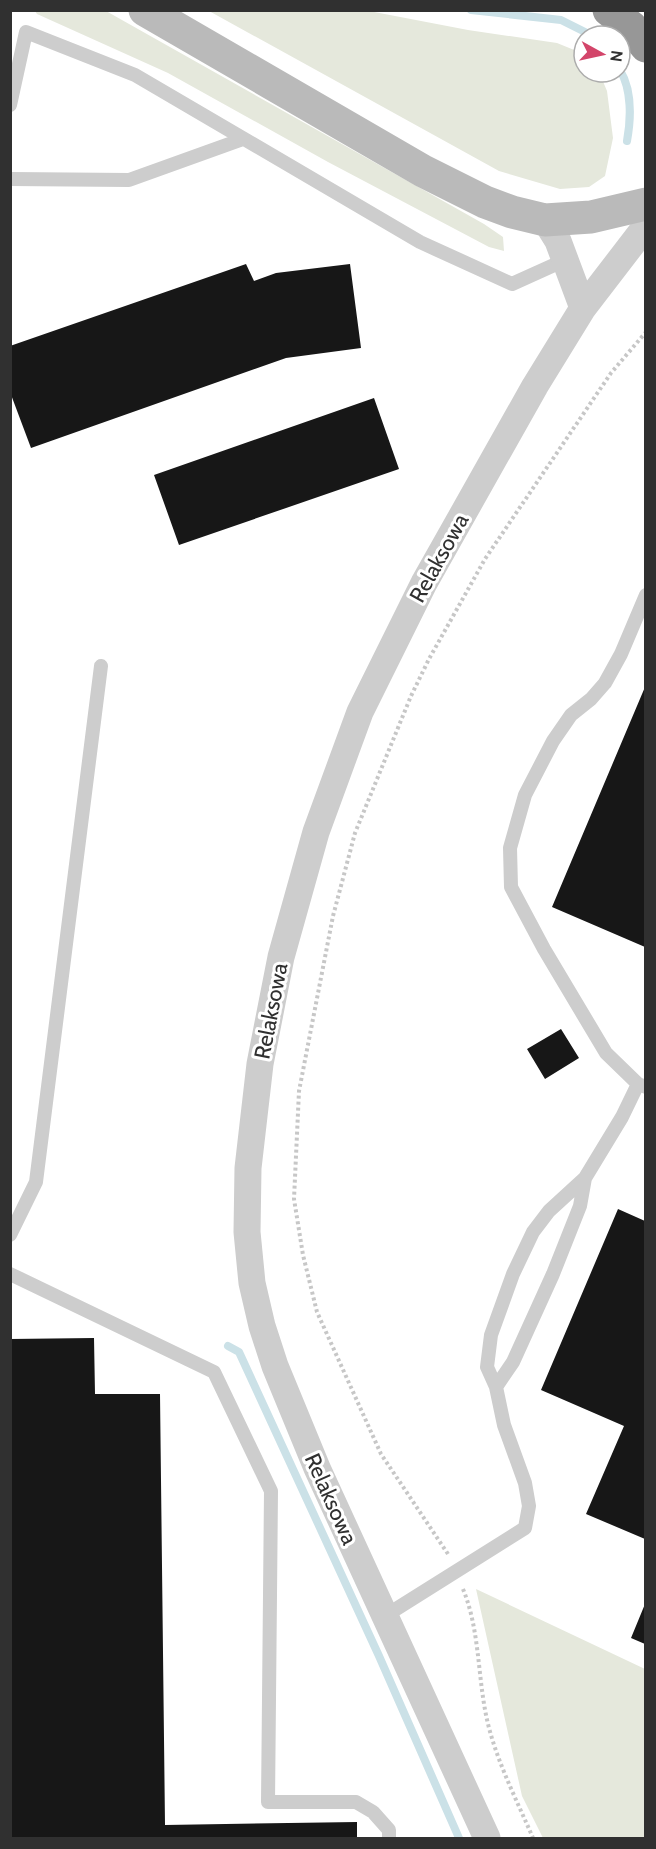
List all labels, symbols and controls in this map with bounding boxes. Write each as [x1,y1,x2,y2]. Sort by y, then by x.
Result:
north arrow [572,24,632,84]
text: N [606,49,627,63]
street label: Relaksowa [404,509,475,607]
street label: Relaksowa [248,960,294,1061]
street label: Relaksowa [299,1449,363,1549]

